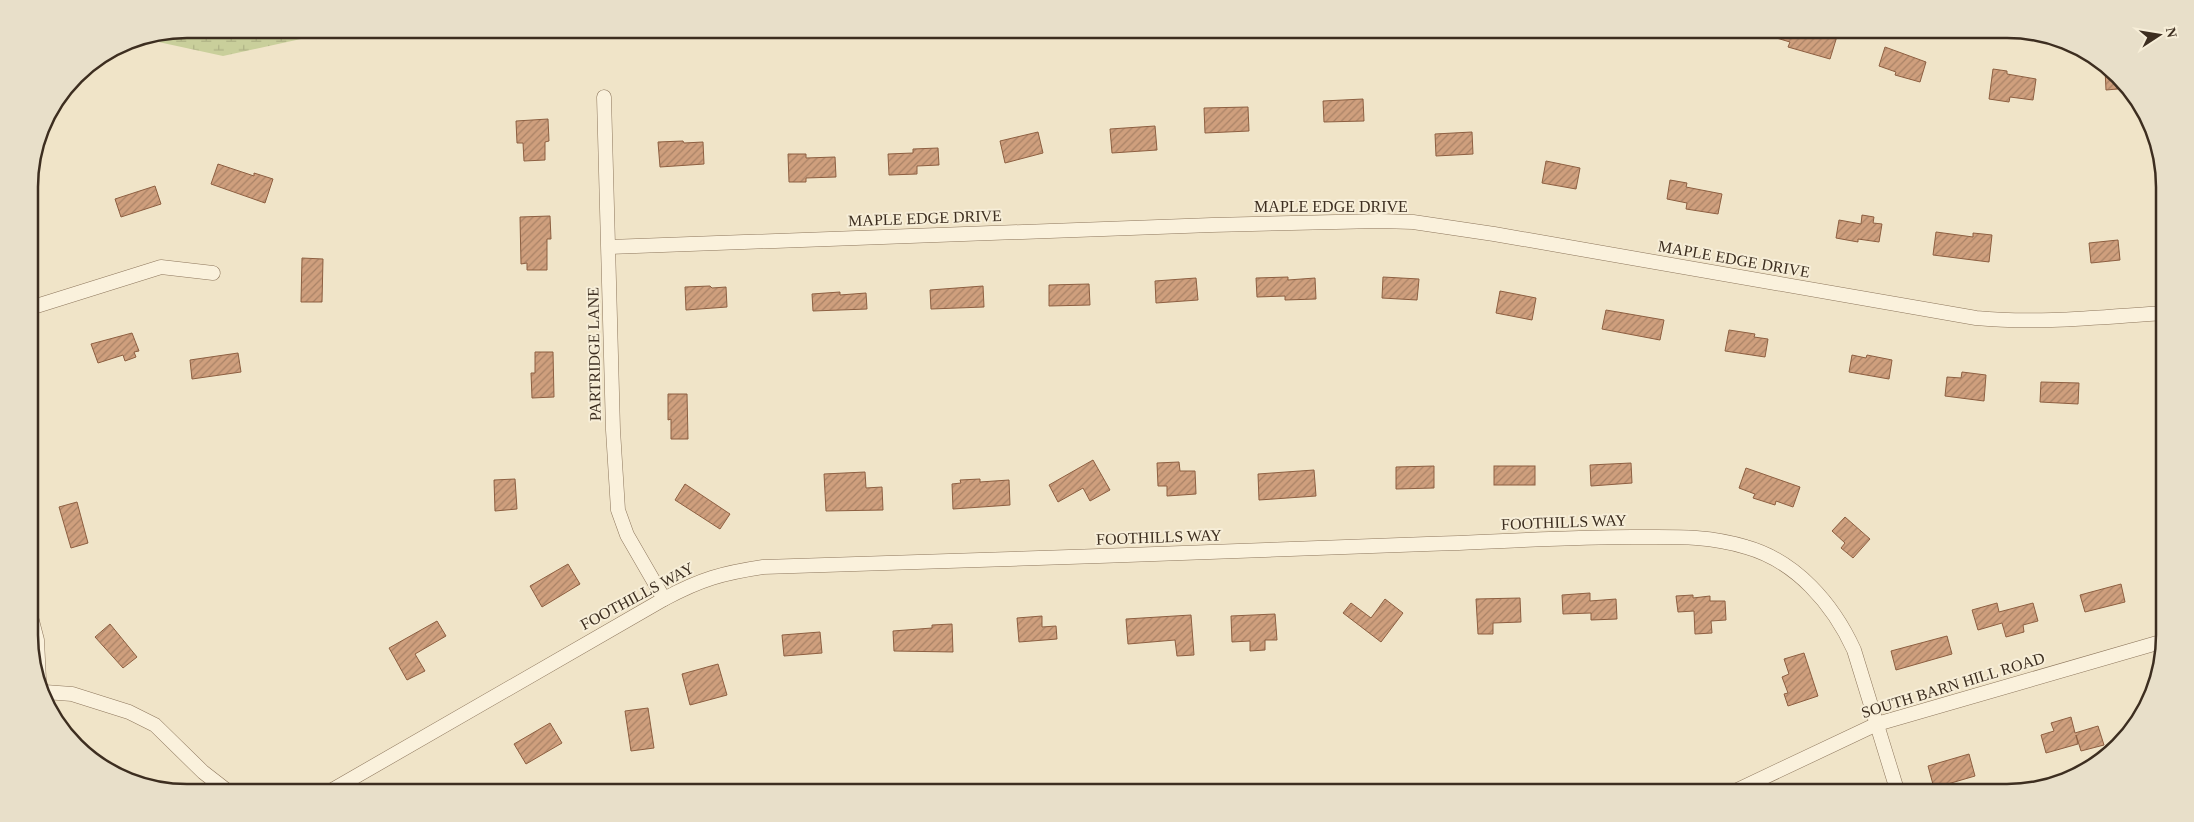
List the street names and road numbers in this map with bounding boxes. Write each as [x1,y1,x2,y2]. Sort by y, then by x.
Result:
street label: MAPLE EDGE DRIVE [1254,198,1408,215]
street label: MAPLE EDGE DRIVE [848,207,1002,229]
street label: MAPLE EDGE DRIVE [1657,237,1811,281]
street label: PARTRIDGE LANE [584,287,604,421]
street label: FOOTHILLS WAY [1501,511,1628,533]
street label: FOOTHILLS WAY [1096,526,1223,548]
street label: FOOTHILLS WAY [577,559,697,633]
street label: SOUTH BARN HILL ROAD [1859,649,2047,721]

